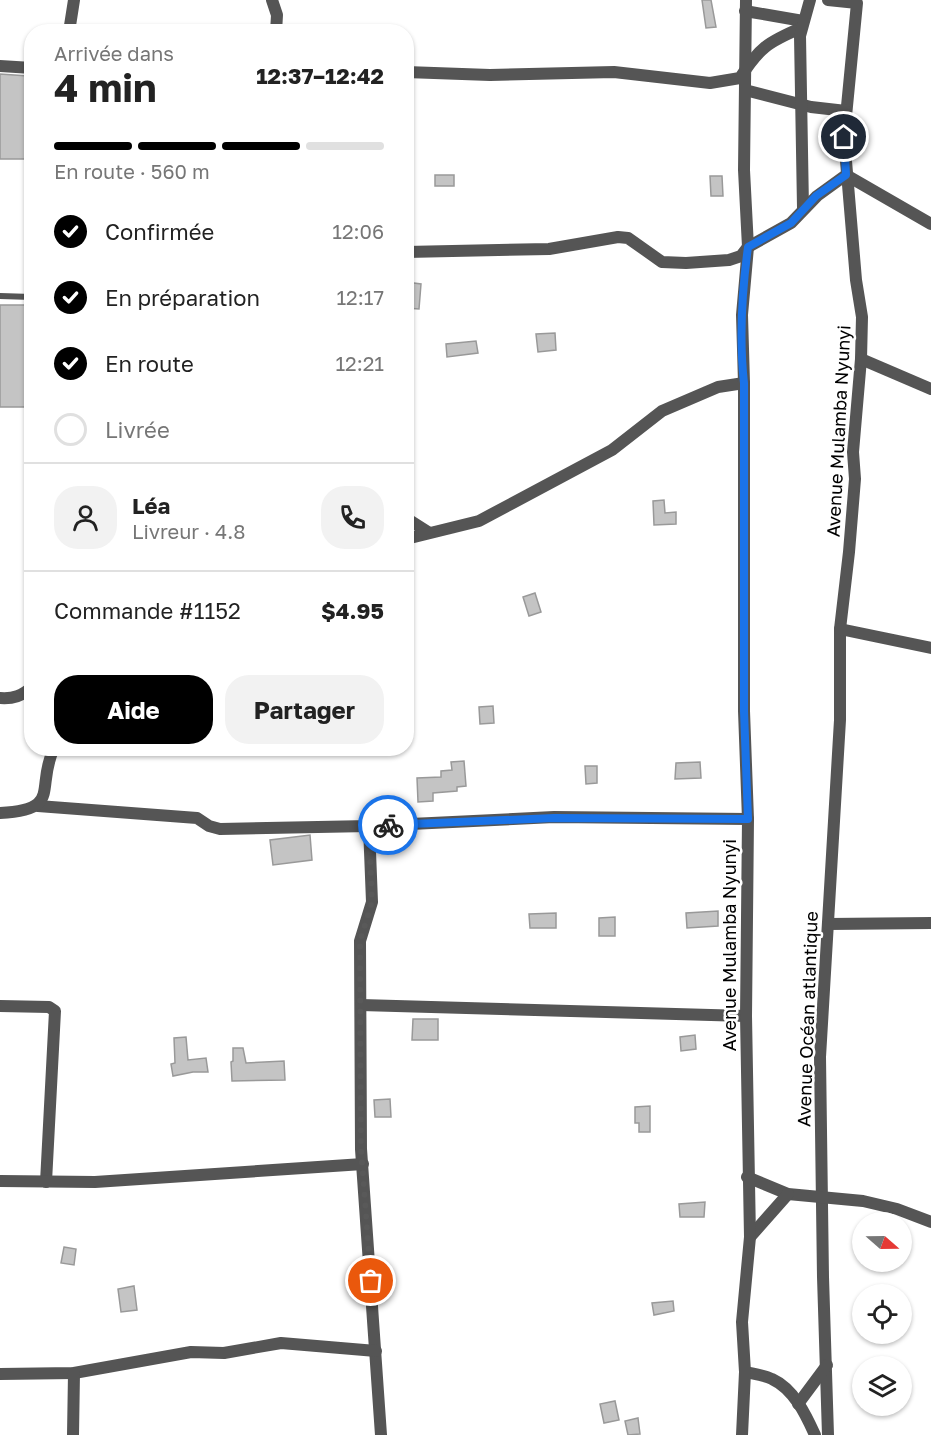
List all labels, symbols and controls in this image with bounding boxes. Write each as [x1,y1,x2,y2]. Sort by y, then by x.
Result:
text: Arrivée dans [54,41,174,65]
text: 12:37–12:42 [256,62,384,89]
text: 4 min [54,64,157,111]
pin [818,111,869,162]
icon: home [827,120,860,153]
text: En route · 560 m [54,159,210,183]
icon: check [54,215,87,248]
text: Confirmée [105,218,214,245]
text: 12:06 [332,219,384,243]
icon: check [54,281,87,314]
text: En préparation [105,284,260,311]
text: 12:17 [336,285,384,309]
street label: Avenue Mulamba Nyunyi [821,324,855,538]
icon: check [54,347,87,380]
text: En route [105,350,194,377]
text: 12:21 [335,351,384,375]
text: Livrée [105,416,170,443]
button: person [54,486,117,549]
button: phone [321,486,384,549]
text: Léa [132,492,170,519]
text: Livreur · 4.8 [132,519,245,543]
text: Commande #1152 [54,597,241,624]
text: $4.95 [321,597,384,624]
button: Aide [54,675,213,744]
button: Partager [225,675,384,744]
courier [358,795,418,855]
icon: bike [372,809,405,842]
street label: Avenue Mulamba Nyunyi [718,839,740,1051]
street label: Avenue Océan atlantique [792,911,822,1127]
north arrow [852,1212,912,1272]
map controls [852,1212,912,1416]
pin [345,1255,396,1306]
icon: bag [354,1264,387,1297]
button: locate [852,1284,912,1344]
button: layers [852,1356,912,1416]

